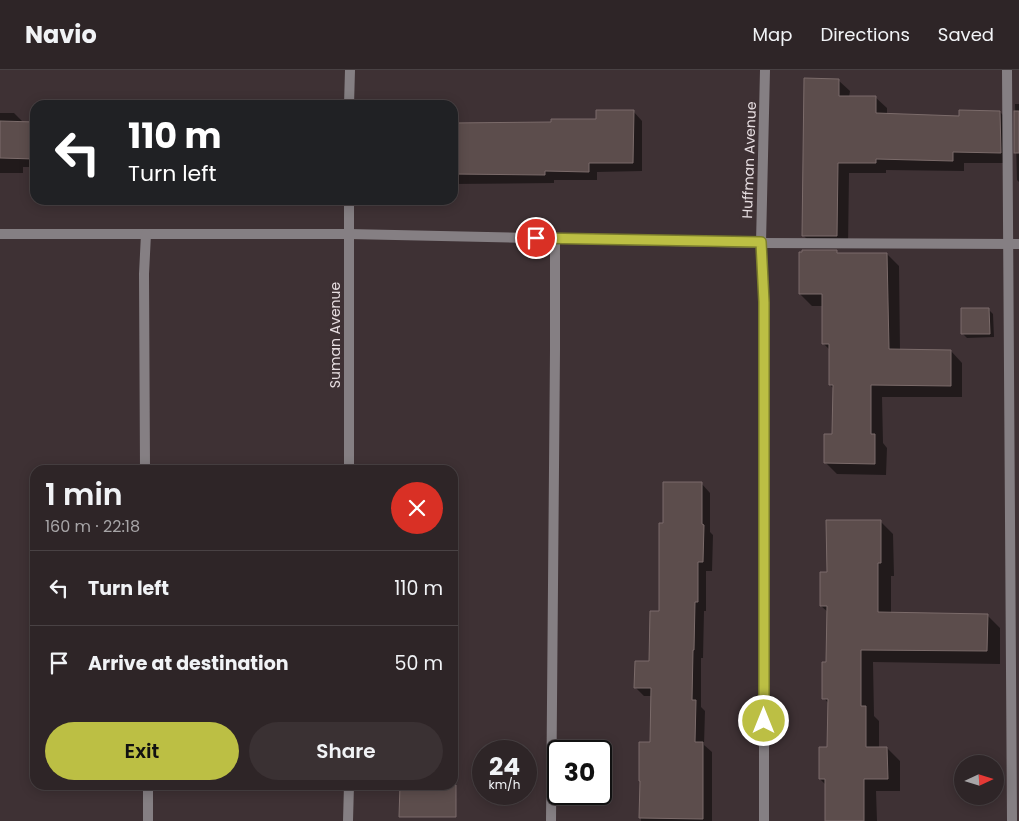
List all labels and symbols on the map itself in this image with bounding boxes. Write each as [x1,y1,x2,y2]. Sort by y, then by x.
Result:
street label: Huffman Avenue [737,101,761,219]
pin [515,217,557,259]
street label: Suman Avenue [325,282,345,388]
position arrow [737,694,789,746]
speed limit sign: 30 [547,740,612,805]
north arrow [954,755,1004,805]

